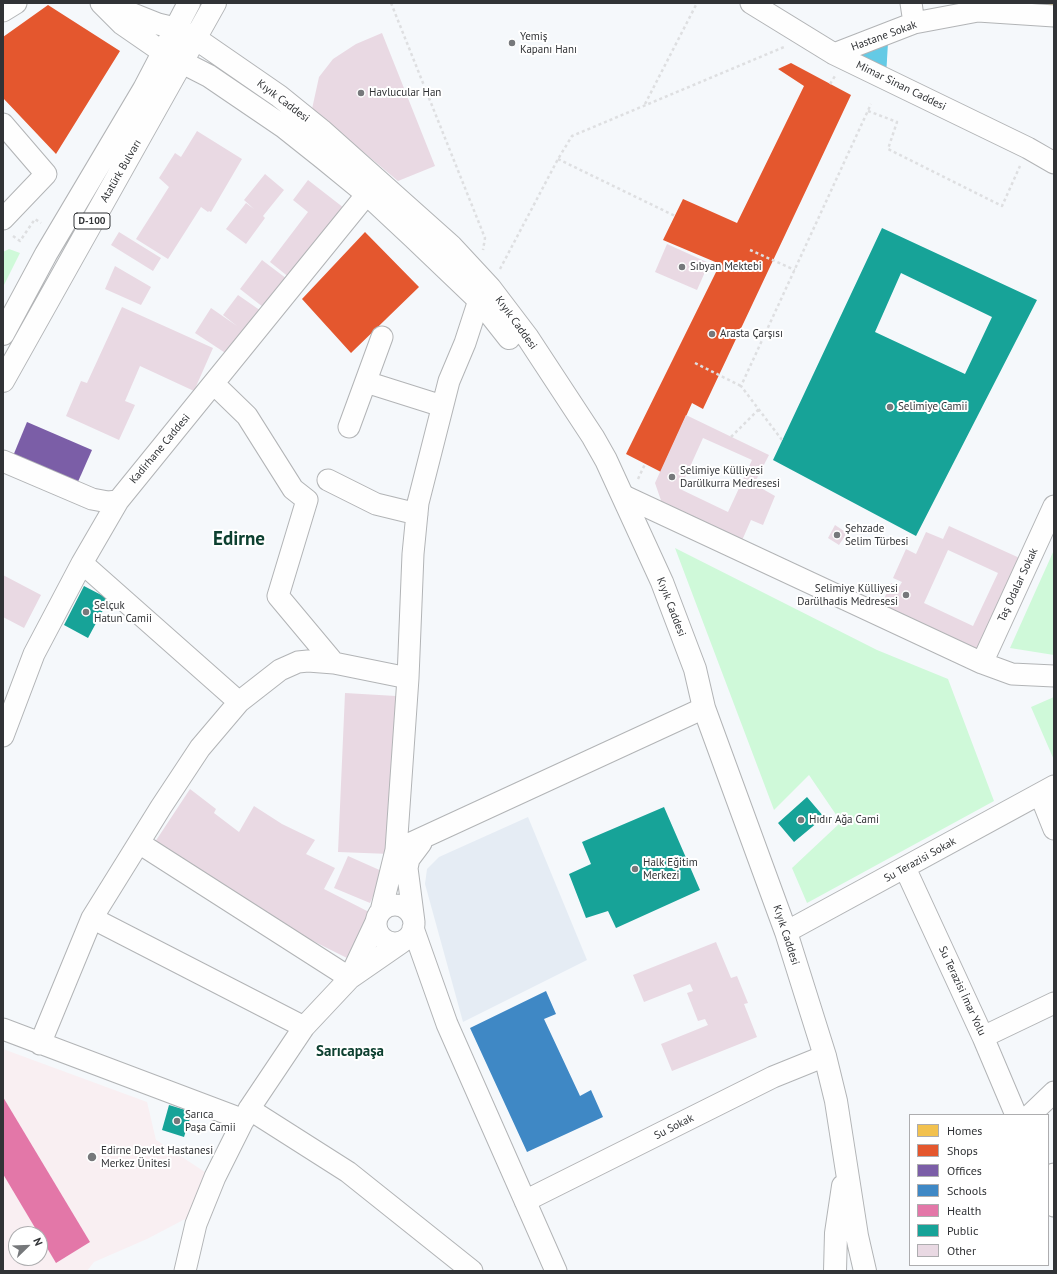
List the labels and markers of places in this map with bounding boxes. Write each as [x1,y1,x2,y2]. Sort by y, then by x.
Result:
place label: Yemiş Kapanı Hanı [520,30,577,56]
marker: Yemiş Kapanı Hanı [507,38,517,48]
place label: Havlucular Han [369,86,441,100]
marker: Havlucular Han [356,88,366,98]
place label: Sıbyan Mektebi [690,260,762,274]
marker: Sıbyan Mektebi [677,262,687,272]
place label: Arasta Çarşısı [720,327,783,341]
marker: Arasta Çarşısı [707,329,717,339]
place label: Selimiye Camii [898,400,967,414]
marker: Selimiye Camii [885,402,895,412]
place label: Selimiye Külliyesi Darülkurra Medresesi [680,464,780,490]
marker: Selimiye Külliyesi Darülkurra Medresesi [667,472,677,482]
place label: Şehzade Selim Türbesi [845,522,908,548]
marker: Şehzade Selim Türbesi [832,530,842,540]
place label: Selimiye Külliyesi Darülhadis Medresesi [797,582,898,608]
marker: Selimiye Külliyesi Darülhadis Medresesi [901,590,911,600]
place label: Selçuk Hatun Camii [94,599,152,625]
marker: Selçuk Hatun Camii [81,607,91,617]
place label: Hıdır Ağa Cami [809,813,879,827]
marker: Hıdır Ağa Cami [796,815,806,825]
place label: Halk Eğitim Merkezi [643,856,698,882]
marker: Halk Eğitim Merkezi [630,864,640,874]
place label: Sarıca Paşa Camii [185,1108,236,1134]
marker: Sarıca Paşa Camii [172,1116,182,1126]
place label: Edirne Devlet Hastanesi Merkez Ünitesi [101,1144,213,1170]
marker: Edirne Devlet Hastanesi Merkez Ünitesi [86,1151,98,1163]

